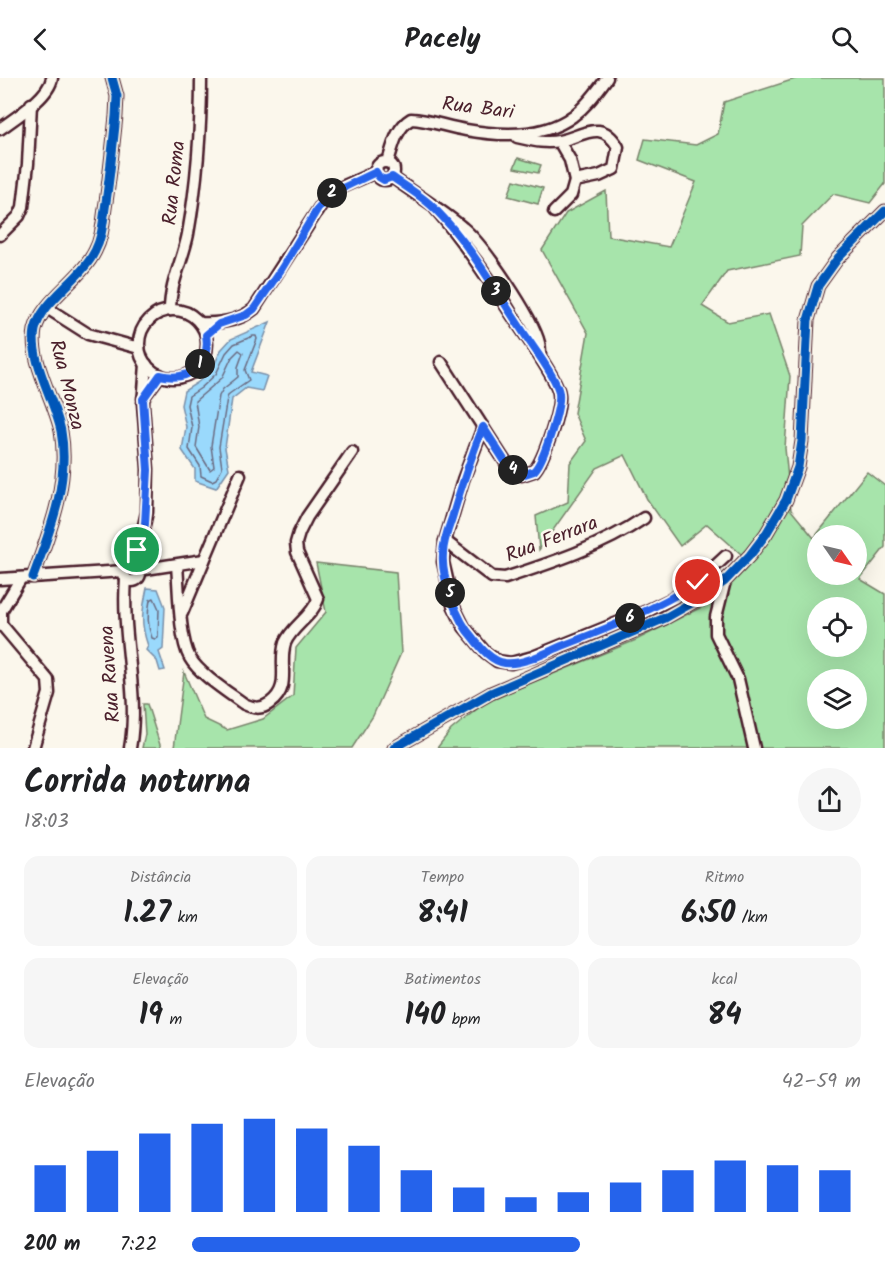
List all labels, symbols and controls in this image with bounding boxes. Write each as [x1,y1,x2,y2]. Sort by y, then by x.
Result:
text: Pacely [404,18,481,61]
icon: back [24,23,57,56]
icon: search [828,23,861,56]
street label: Rua Bari [440,89,517,129]
street label: Rua Roma [155,139,195,227]
pin: 2 [317,178,347,208]
text: 2 [327,180,337,205]
pin: 3 [481,276,511,306]
text: 3 [492,278,500,303]
street label: Rua Monza [39,336,93,434]
pin: 1 [185,349,215,379]
text: 1 [198,351,202,376]
pin: 4 [498,455,528,485]
text: 4 [509,457,517,482]
street label: Rua Ferrara [501,508,603,572]
pin [111,524,162,575]
north arrow [807,525,867,585]
map controls [807,525,867,729]
icon: arrive [120,533,153,566]
pin [672,556,723,607]
icon: check [681,565,714,598]
pin: 5 [435,578,465,608]
text: 5 [446,580,454,605]
button: locate [807,597,867,657]
pin: 6 [615,603,645,633]
text: 6 [626,605,634,630]
street label: Rua Ravena [92,624,130,724]
button: layers [807,669,867,729]
text: Corrida noturna [24,757,251,810]
button: share [798,768,861,831]
text: 18:03 [24,806,69,838]
text: Distância [130,865,191,890]
text: Tempo [421,865,464,890]
text: Ritmo [705,865,744,890]
text: 1.27 [123,890,171,938]
text: 8:41 [417,890,468,938]
text: 6:50 [681,890,735,938]
text: km [171,905,198,930]
text: /km [735,905,768,930]
text: Elevação [132,967,189,992]
text: Batimentos [404,967,481,992]
text: kcal [711,967,738,992]
text: 19 [139,992,163,1040]
text: 140 [404,992,445,1040]
text: 84 [707,992,742,1040]
text: m [163,1007,182,1032]
text: bpm [445,1007,481,1032]
text: Elevação [24,1066,95,1098]
text: 42–59 m [782,1066,861,1098]
text: 200 m [24,1229,80,1261]
text: 7:22 [120,1229,157,1261]

